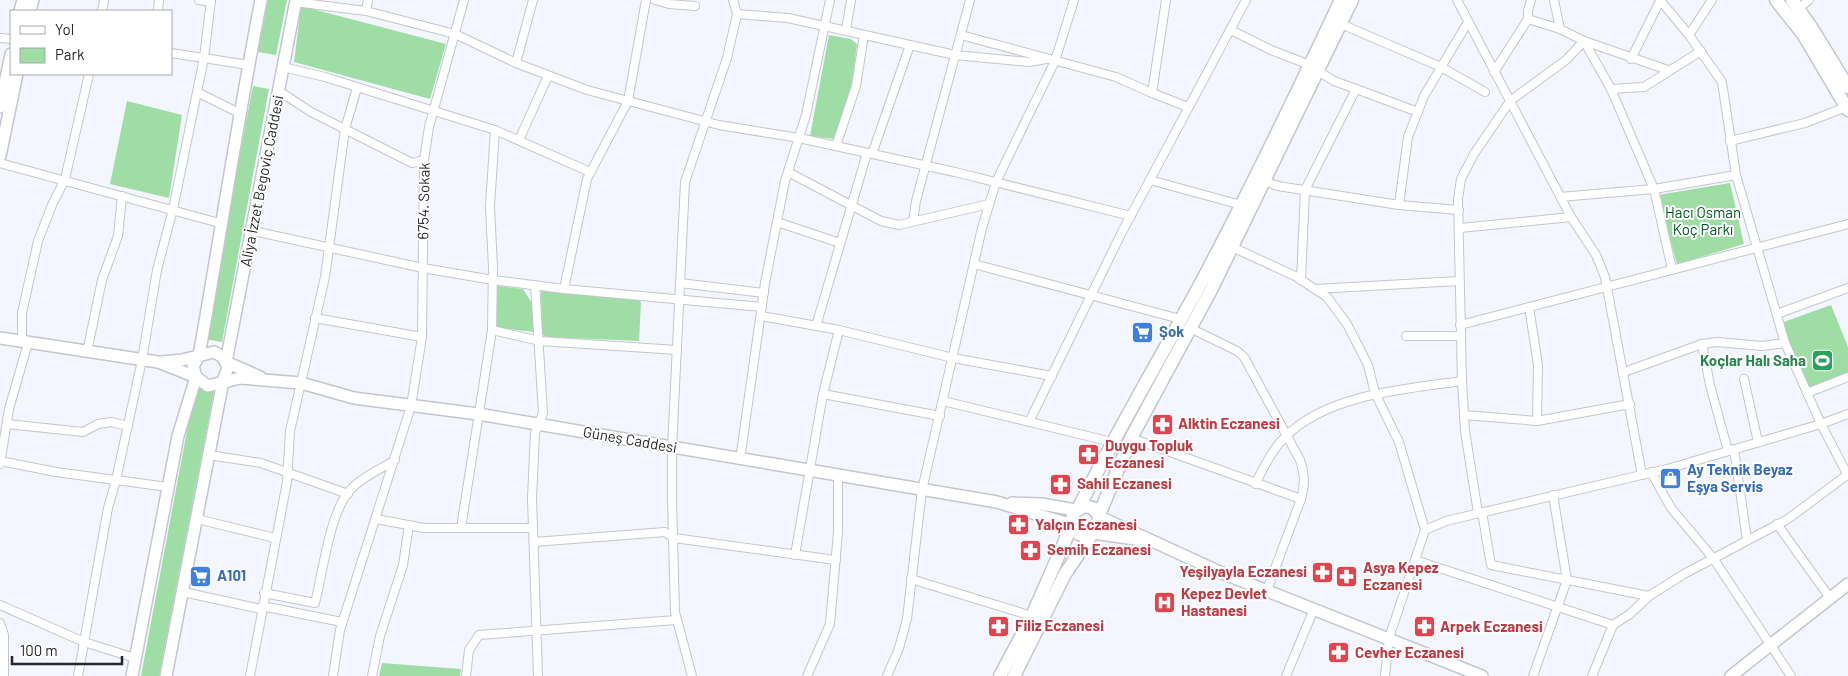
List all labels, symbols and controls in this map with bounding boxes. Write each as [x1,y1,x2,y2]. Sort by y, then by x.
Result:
legend [10,10,172,75]
text: Yol [55,20,74,38]
text: Park [55,45,85,63]
street label: Aliya İzzet Begoviç Caddesi [236,93,286,268]
street label: 6754. Sokak [413,162,433,240]
park label: Hacı Osman Koç Parkı [1665,203,1741,238]
supermarket icon: Şok [1131,320,1155,344]
place label: Şok [1159,322,1184,340]
sports icon: Koçlar Halı Saha [1810,349,1834,373]
place label: Koçlar Halı Saha [1700,351,1806,369]
pharmacy icon: Alktin Eczanesi [1150,412,1174,436]
place label: Alktin Eczanesi [1178,414,1280,432]
street label: Güneş Caddesi [582,422,679,456]
place label: Duygu Topluk Eczanesi [1105,436,1193,471]
pharmacy icon: Duygu Topluk Eczanesi [1077,443,1101,467]
place label: Ay Teknik Beyaz Eşya Servis [1687,460,1793,495]
shop icon: Ay Teknik Beyaz Eşya Servis [1659,467,1683,491]
pharmacy icon: Sahil Eczanesi [1049,472,1073,496]
place label: Sahil Eczanesi [1077,474,1172,492]
pharmacy icon: Yalçın Eczanesi [1007,513,1031,537]
place label: Yalçın Eczanesi [1035,515,1137,533]
pharmacy icon: Semih Eczanesi [1019,538,1043,562]
place label: Semih Eczanesi [1047,540,1151,558]
place label: Asya Kepez Eczanesi [1363,558,1439,593]
pharmacy icon: Yeşilyayla Eczanesi [1311,560,1335,584]
place label: Yeşilyayla Eczanesi [1179,562,1307,580]
supermarket icon: A101 [189,564,213,588]
pharmacy icon: Asya Kepez Eczanesi [1335,565,1359,589]
place label: A101 [217,566,246,584]
place label: Kepez Devlet Hastanesi [1181,584,1267,619]
hospital icon: Kepez Devlet Hastanesi [1153,591,1177,615]
pharmacy icon: Filiz Eczanesi [987,614,1011,638]
pharmacy icon: Arpek Eczanesi [1412,615,1436,639]
place label: Filiz Eczanesi [1015,616,1104,634]
place label: Arpek Eczanesi [1440,617,1543,635]
scale bar [12,634,122,666]
text: 100 m [20,641,58,659]
pharmacy icon: Cevher Eczanesi [1327,641,1351,665]
place label: Cevher Eczanesi [1355,643,1464,661]

